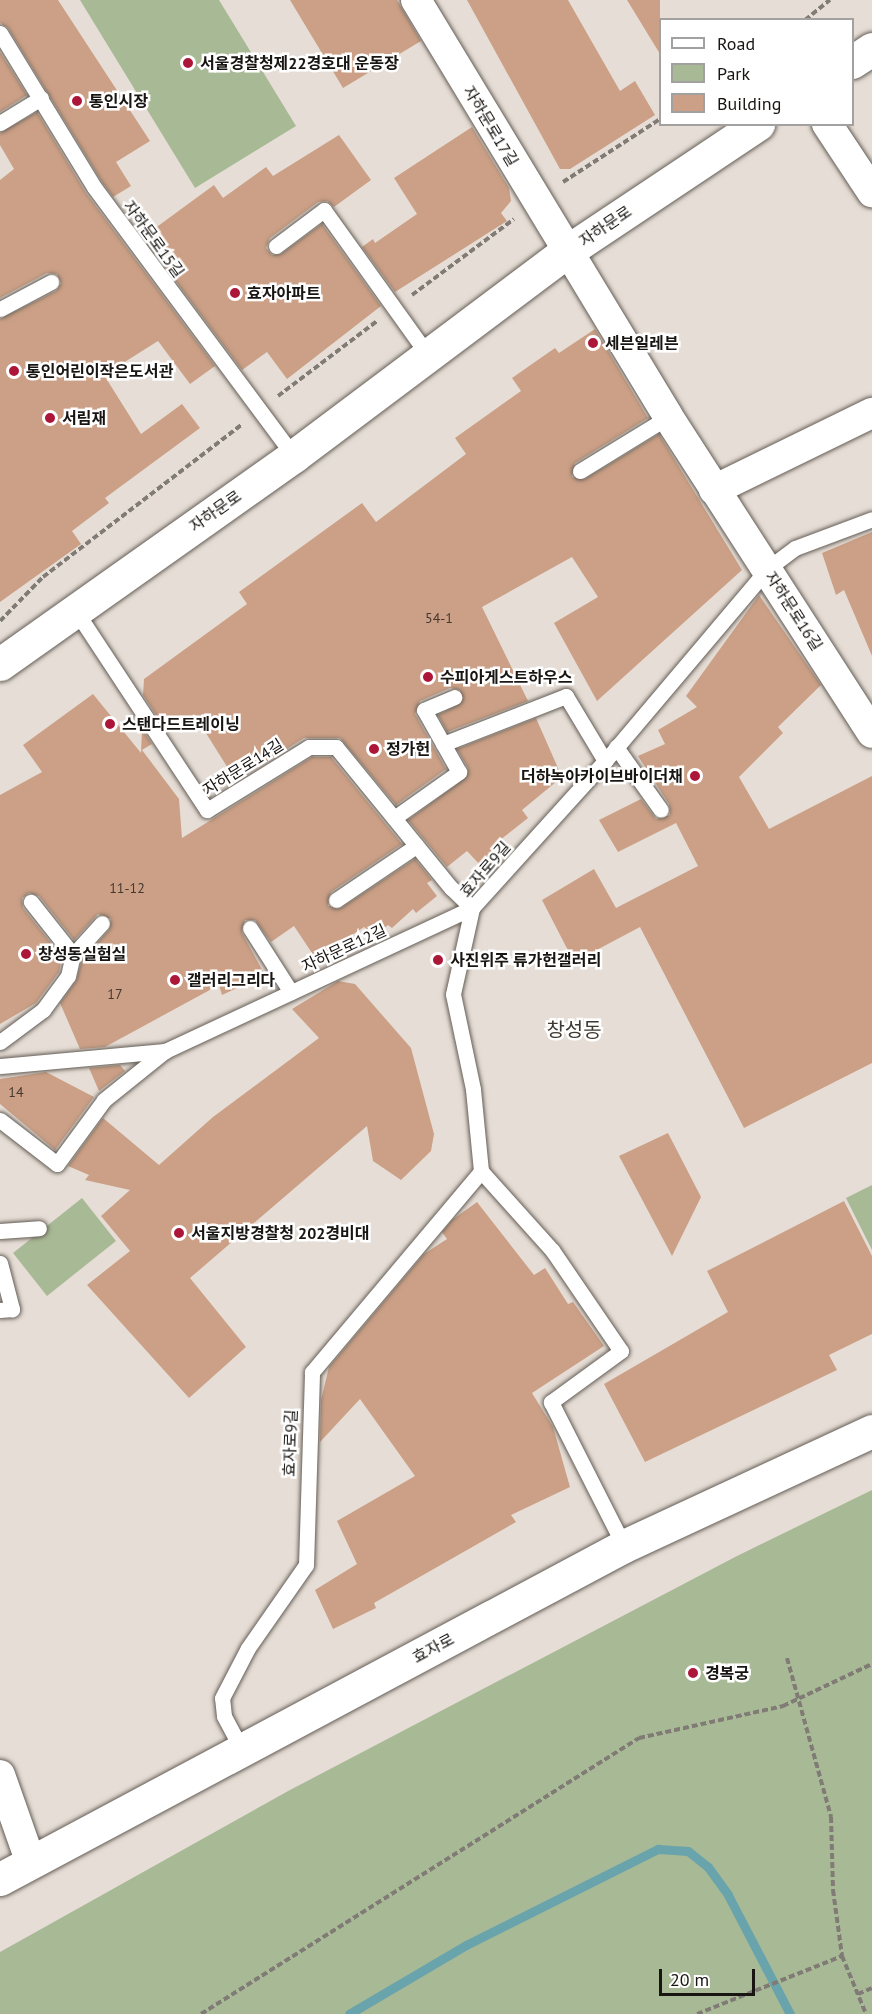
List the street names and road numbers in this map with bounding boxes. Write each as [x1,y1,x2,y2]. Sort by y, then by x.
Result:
street label: 자하문로17길 [459,82,523,170]
street label: 자하문로15길 [119,197,189,281]
street label: 자하문로 [575,202,635,250]
street label: 자하문로 [185,486,245,536]
street label: 자하문로16길 [761,568,827,654]
street label: 자하문로14길 [199,735,287,799]
street label: 효자로9길 [456,837,514,901]
street label: 자하문로12길 [299,920,389,976]
street label: 효자로9길 [279,1409,301,1477]
street label: 효자로 [409,1629,457,1667]

